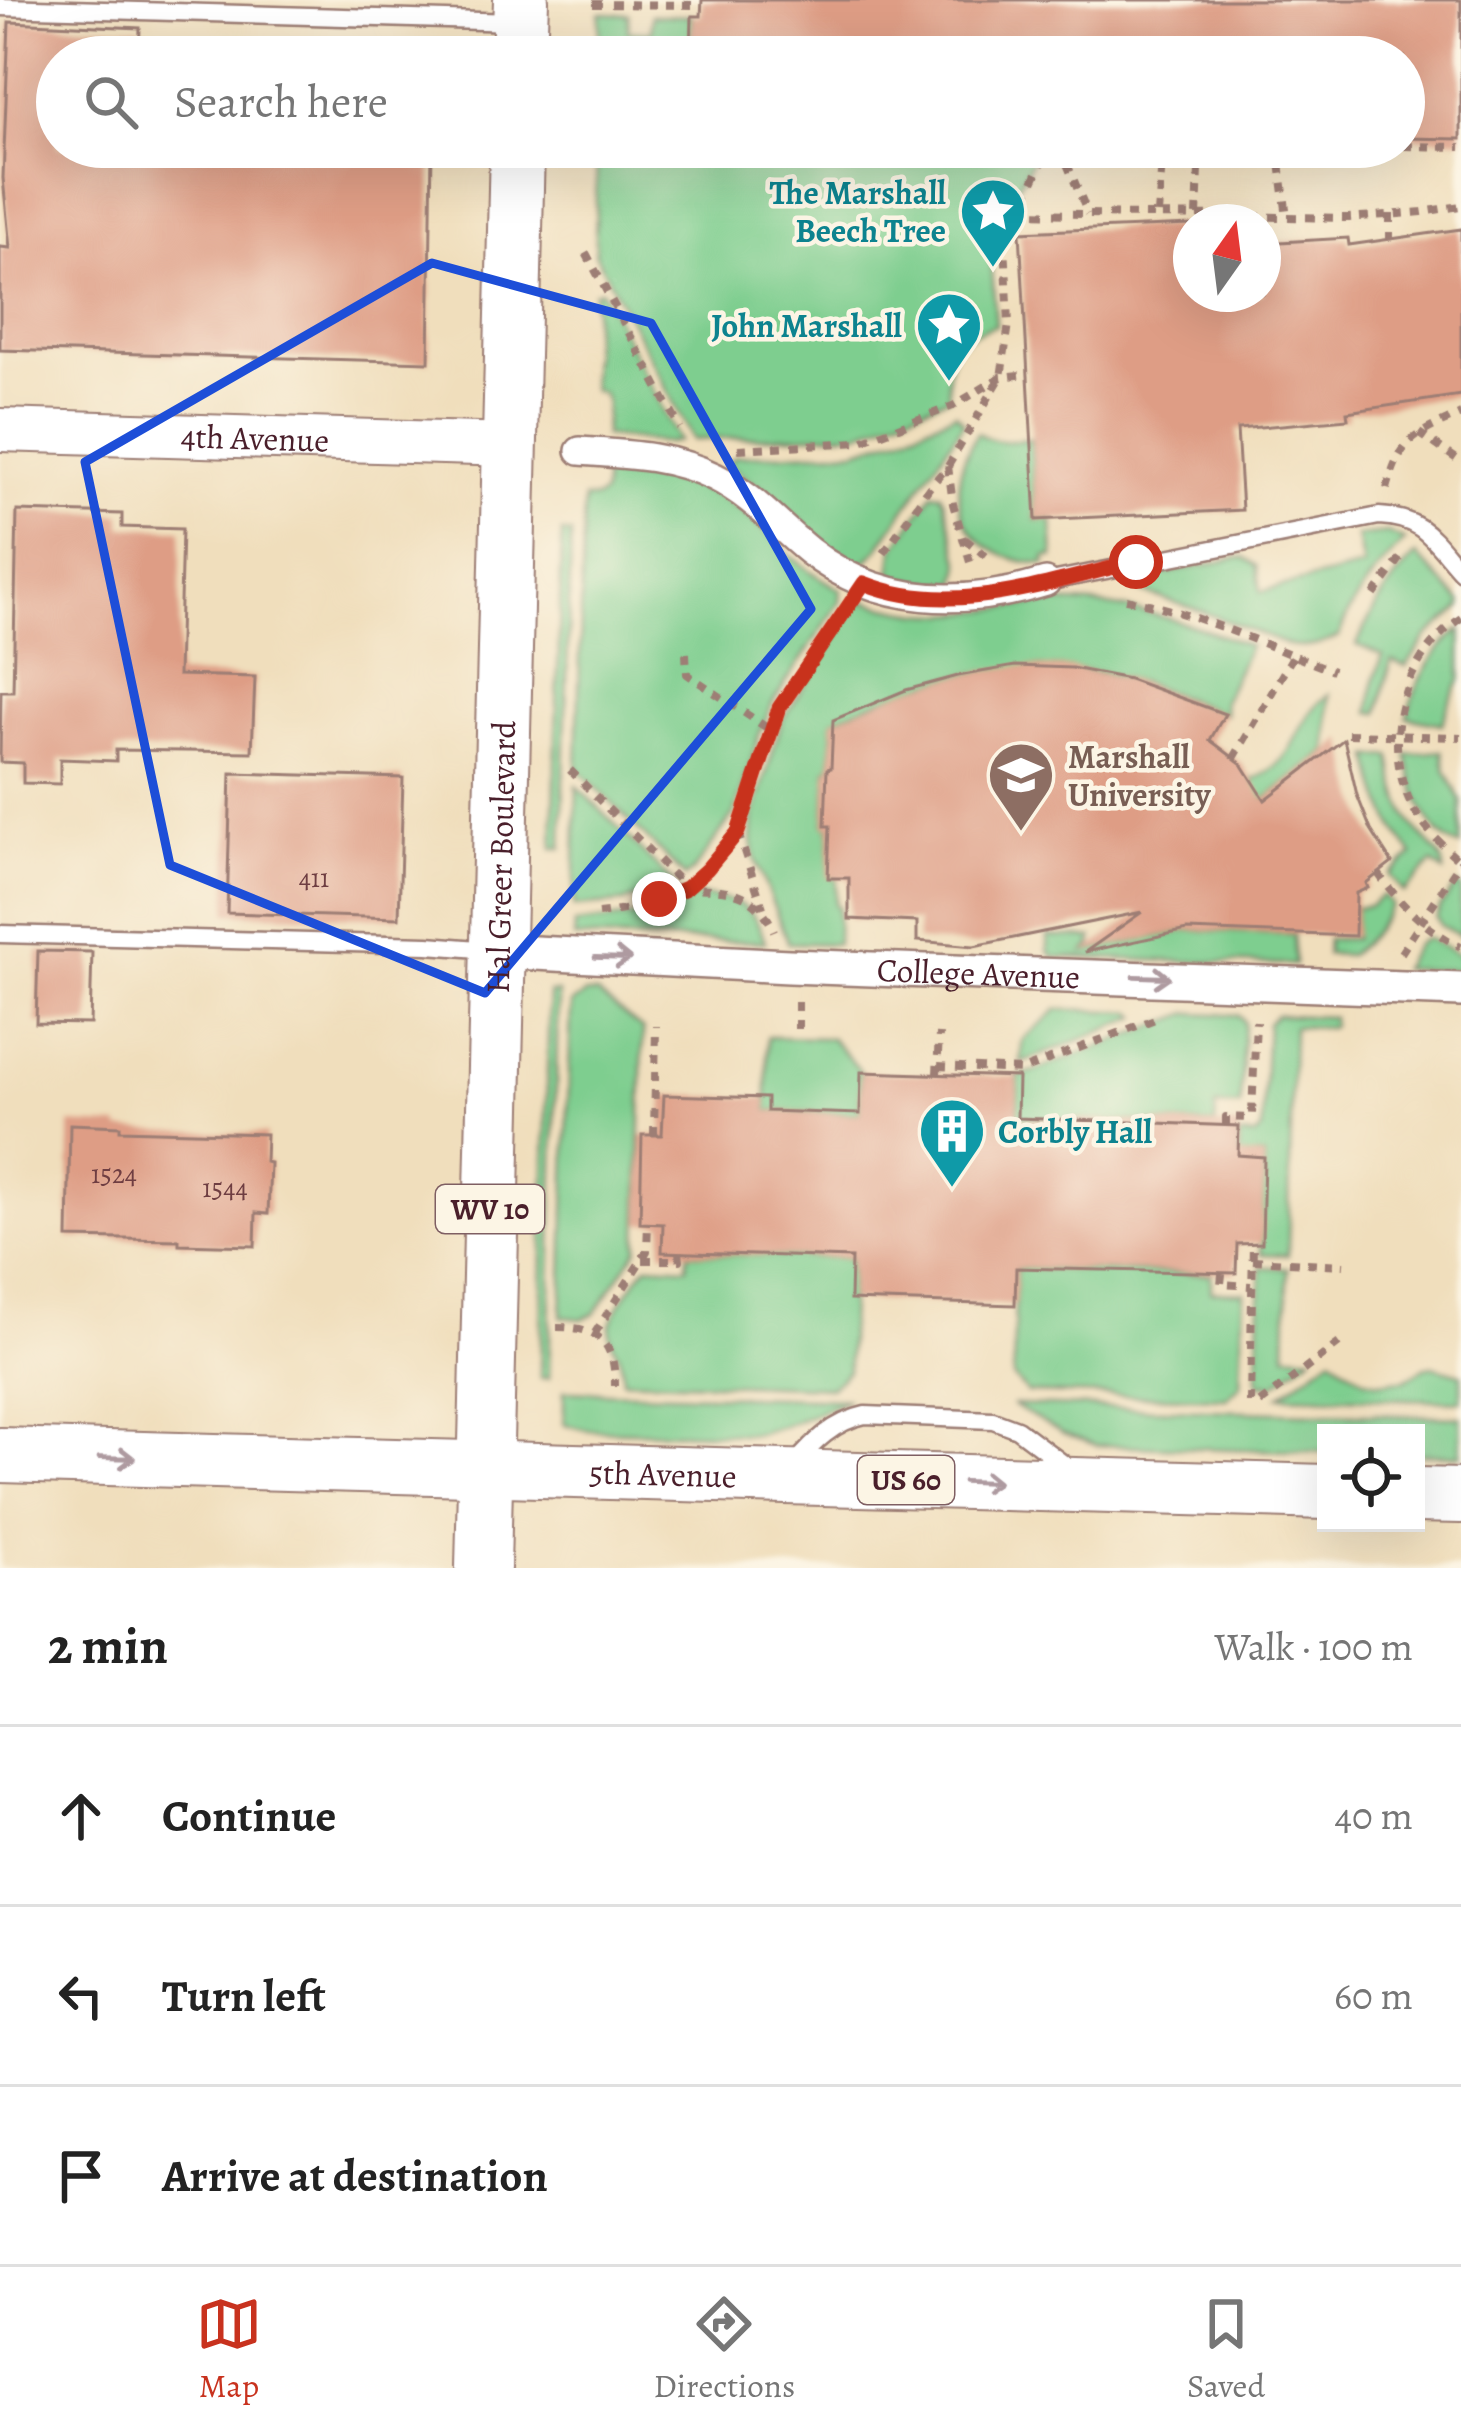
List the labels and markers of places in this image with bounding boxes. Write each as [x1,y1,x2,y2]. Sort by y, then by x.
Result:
place label: The Marshall Beech Tree [770,170,946,253]
place icon: The Marshall Beech Tree [958,176,1028,270]
place icon: John Marshall [914,290,984,384]
place label: John Marshall [711,303,902,348]
place label: Marshall University [1068,734,1211,817]
school or university icon: Marshall University [986,740,1056,834]
building icon: Corbly Hall [917,1096,987,1190]
place label: Corbly Hall [998,1109,1153,1154]

